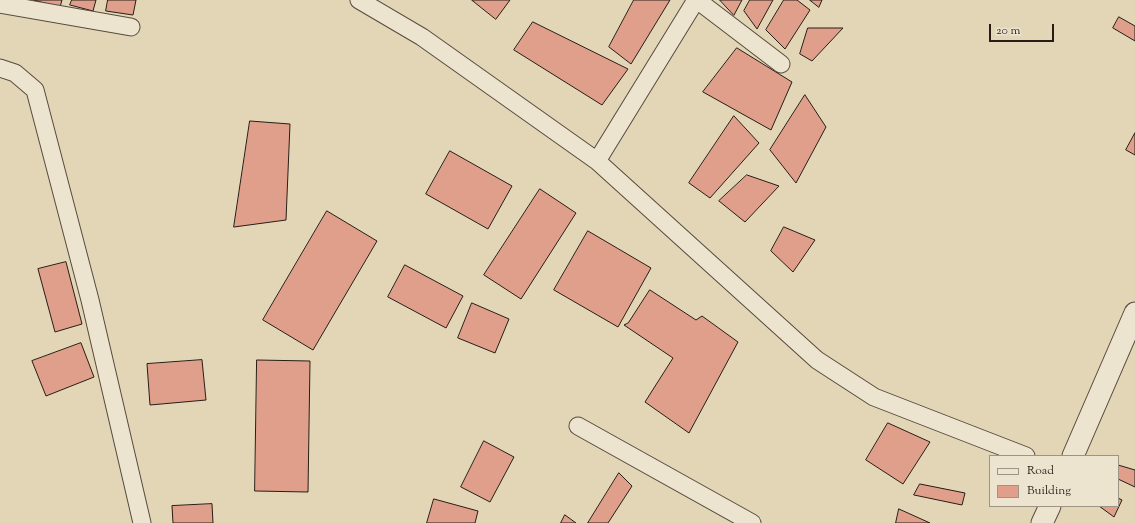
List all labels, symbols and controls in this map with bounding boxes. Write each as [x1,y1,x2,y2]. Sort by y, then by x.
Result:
scale bar [991,16,1056,42]
text: 20 m [996,22,1020,40]
legend [989,455,1119,507]
text: Road [1027,462,1054,480]
text: Building [1027,482,1071,500]

